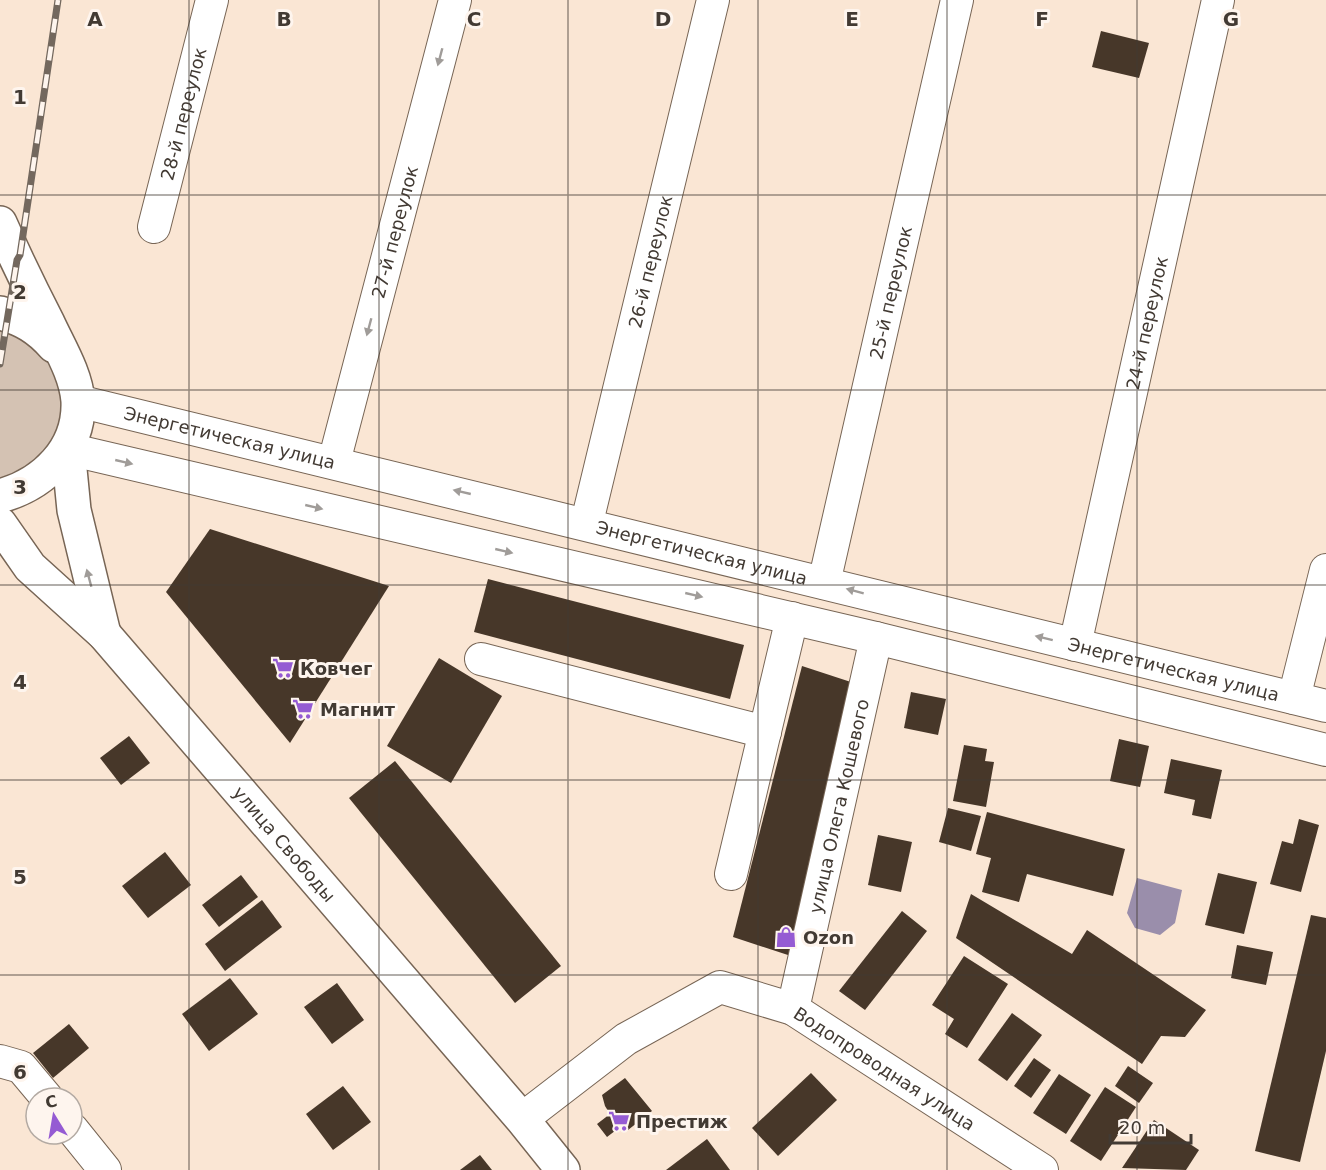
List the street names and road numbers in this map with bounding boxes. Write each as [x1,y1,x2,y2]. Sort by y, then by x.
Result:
street label: 28-й переулок [156,45,210,182]
street label: 27-й переулок [367,163,422,300]
street label: 26-й переулок [624,193,676,330]
street label: 25-й переулок [865,224,916,361]
street label: 24-й переулок [1121,254,1171,392]
street label: Энергетическая улица [122,402,338,473]
street label: Энергетическая улица [594,516,810,589]
street label: Энергетическая улица [1066,633,1282,705]
street label: улица Олега Кошевого [804,697,873,915]
street label: улица Свободы [229,782,340,906]
street label: Водопроводная улица [790,1002,979,1135]

